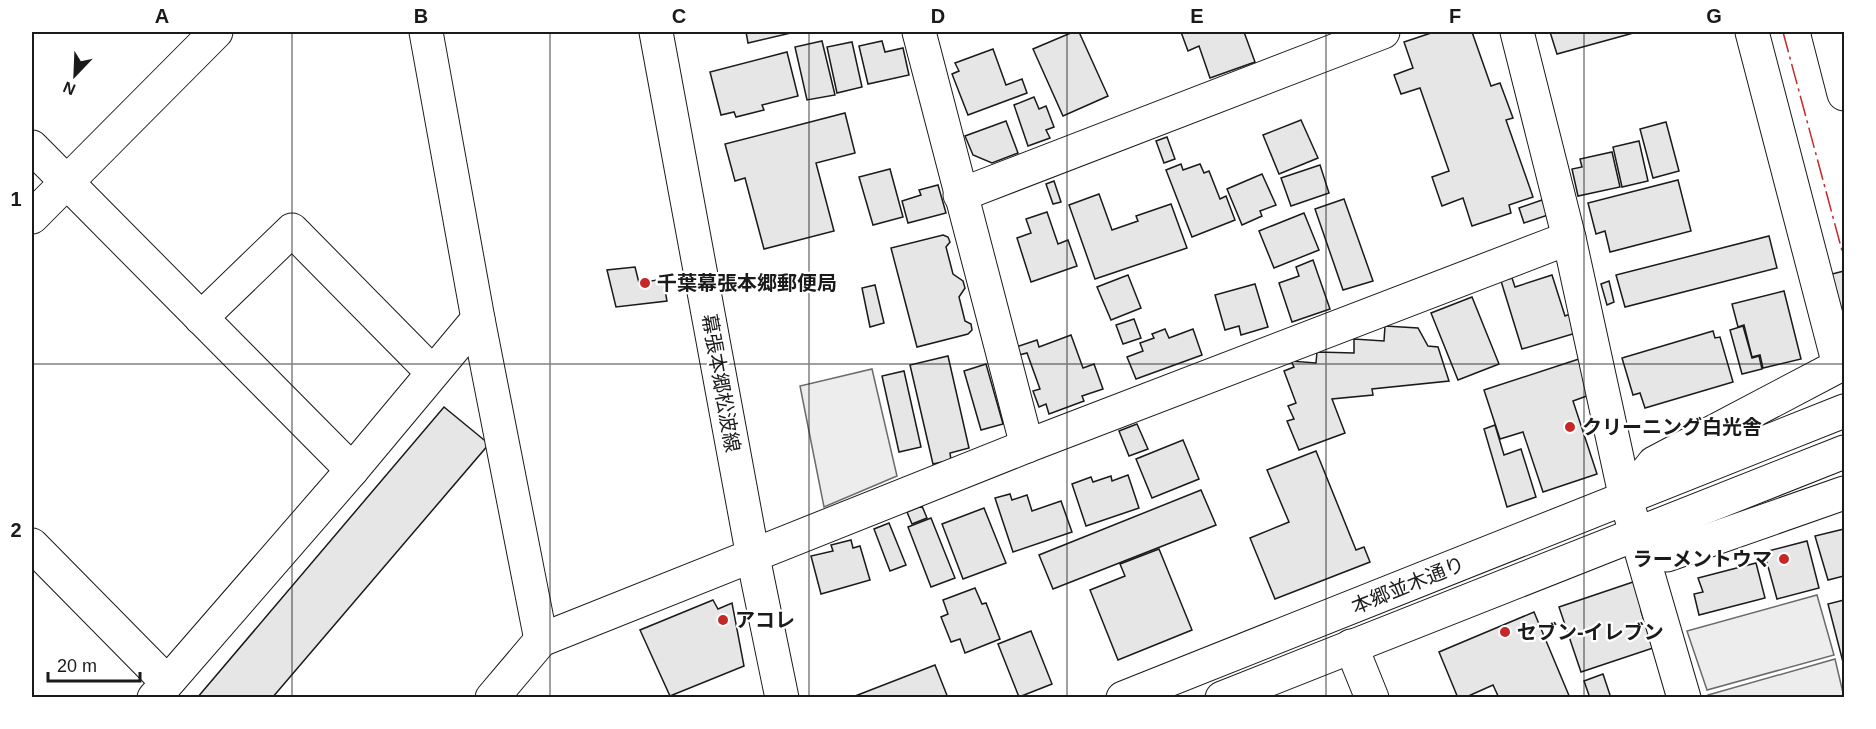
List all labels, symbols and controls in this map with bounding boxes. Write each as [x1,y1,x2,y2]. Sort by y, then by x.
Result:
text: A [155,5,169,27]
text: B [414,5,428,27]
text: C [672,5,686,27]
text: D [931,5,945,27]
text: E [1190,5,1204,27]
text: F [1449,5,1461,27]
text: G [1706,5,1722,27]
north arrow [45,45,105,105]
text: N [61,78,78,98]
text: 1 [10,188,22,210]
place label: 千葉幕張本郷郵便局 [657,272,837,294]
marker: 千葉幕張本郷郵便局 [638,276,652,290]
street label: 幕張本郷松波線 [698,312,744,454]
place label: クリーニング白光舎 [1582,416,1762,438]
marker: クリーニング白光舎 [1563,420,1577,434]
text: 2 [10,519,22,541]
place label: ラーメントウマ [1633,548,1772,570]
street label: 本郷並木通り [1348,552,1468,618]
marker: ラーメントウマ [1777,552,1791,566]
place label: アコレ [735,609,795,631]
marker: アコレ [716,613,730,627]
place label: セブン-イレブン [1517,621,1664,643]
marker: セブン-イレブン [1498,625,1512,639]
scale bar [48,645,140,683]
text: 20 m [57,656,97,676]

